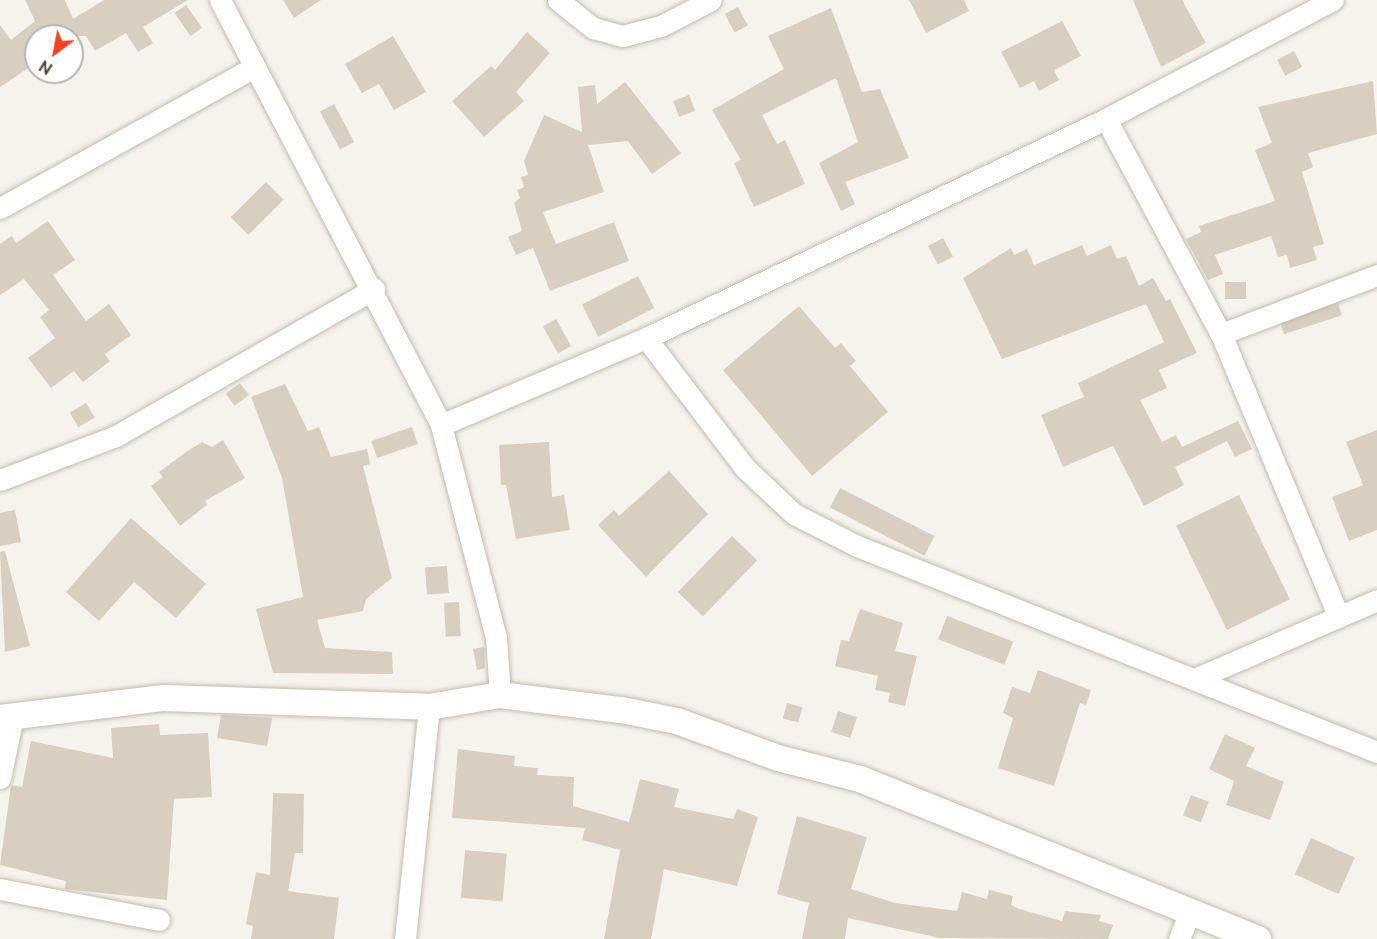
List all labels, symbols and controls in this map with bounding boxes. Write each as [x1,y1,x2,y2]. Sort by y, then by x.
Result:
north arrow [24,24,84,84]
text: N [36,57,55,78]

